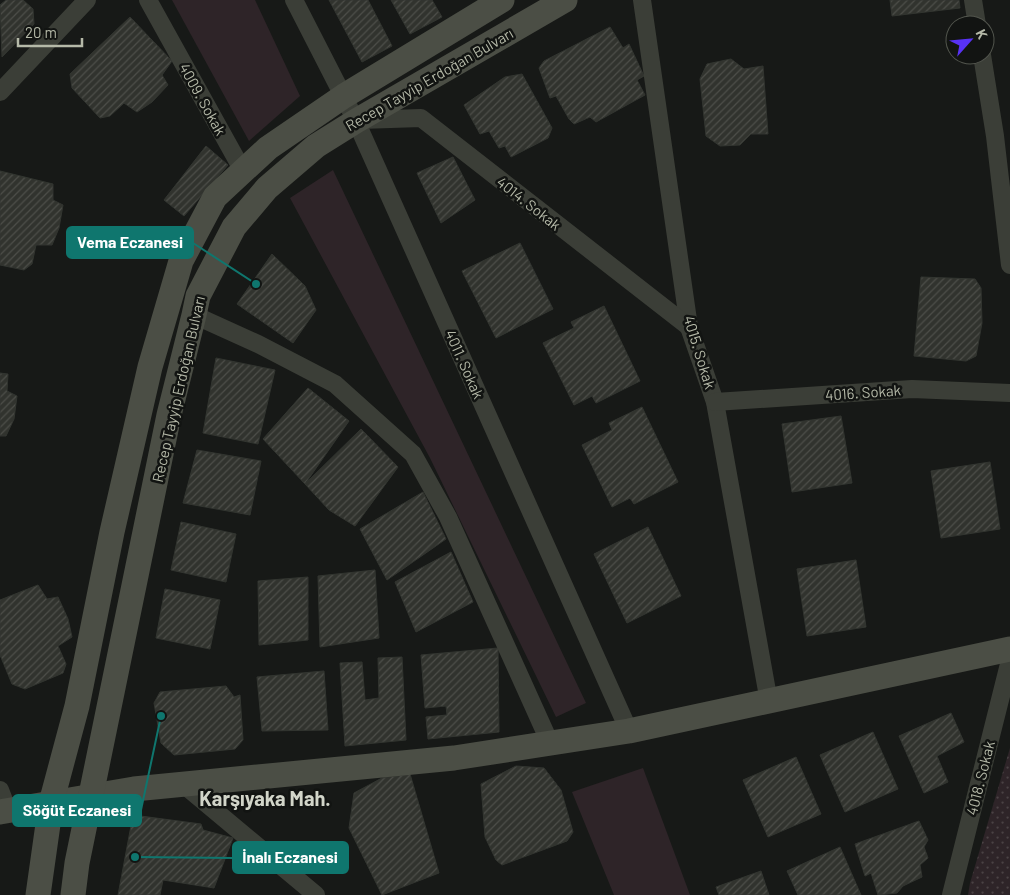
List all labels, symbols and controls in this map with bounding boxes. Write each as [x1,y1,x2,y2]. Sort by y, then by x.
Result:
scale bar [18,15,81,47]
north arrow [945,15,995,65]
text: 20 m [25,23,57,41]
street label: Recep Tayyip Erdoğan Bulvarı [342,24,516,134]
text: K [972,26,992,42]
street label: 4009. Sokak [176,60,230,139]
street label: 4014. Sokak [493,172,565,234]
callout: Vema Eczanesi [67,227,193,258]
text: Vema Eczanesi [77,232,183,251]
street label: Recep Tayyip Erdoğan Bulvarı [148,294,208,484]
street label: 4015. Sokak [680,313,720,391]
street label: 4011. Sokak [442,327,488,402]
street label: 4016. Sokak [824,380,902,404]
street label: 4018. Sokak [962,738,998,817]
district label: Karşıyaka Mah. [199,786,331,810]
callout: Söğüt Eczanesi [13,795,141,826]
text: Söğüt Eczanesi [23,800,131,819]
callout: İnalı Eczanesi [233,842,348,873]
text: İnalı Eczanesi [242,847,338,866]

